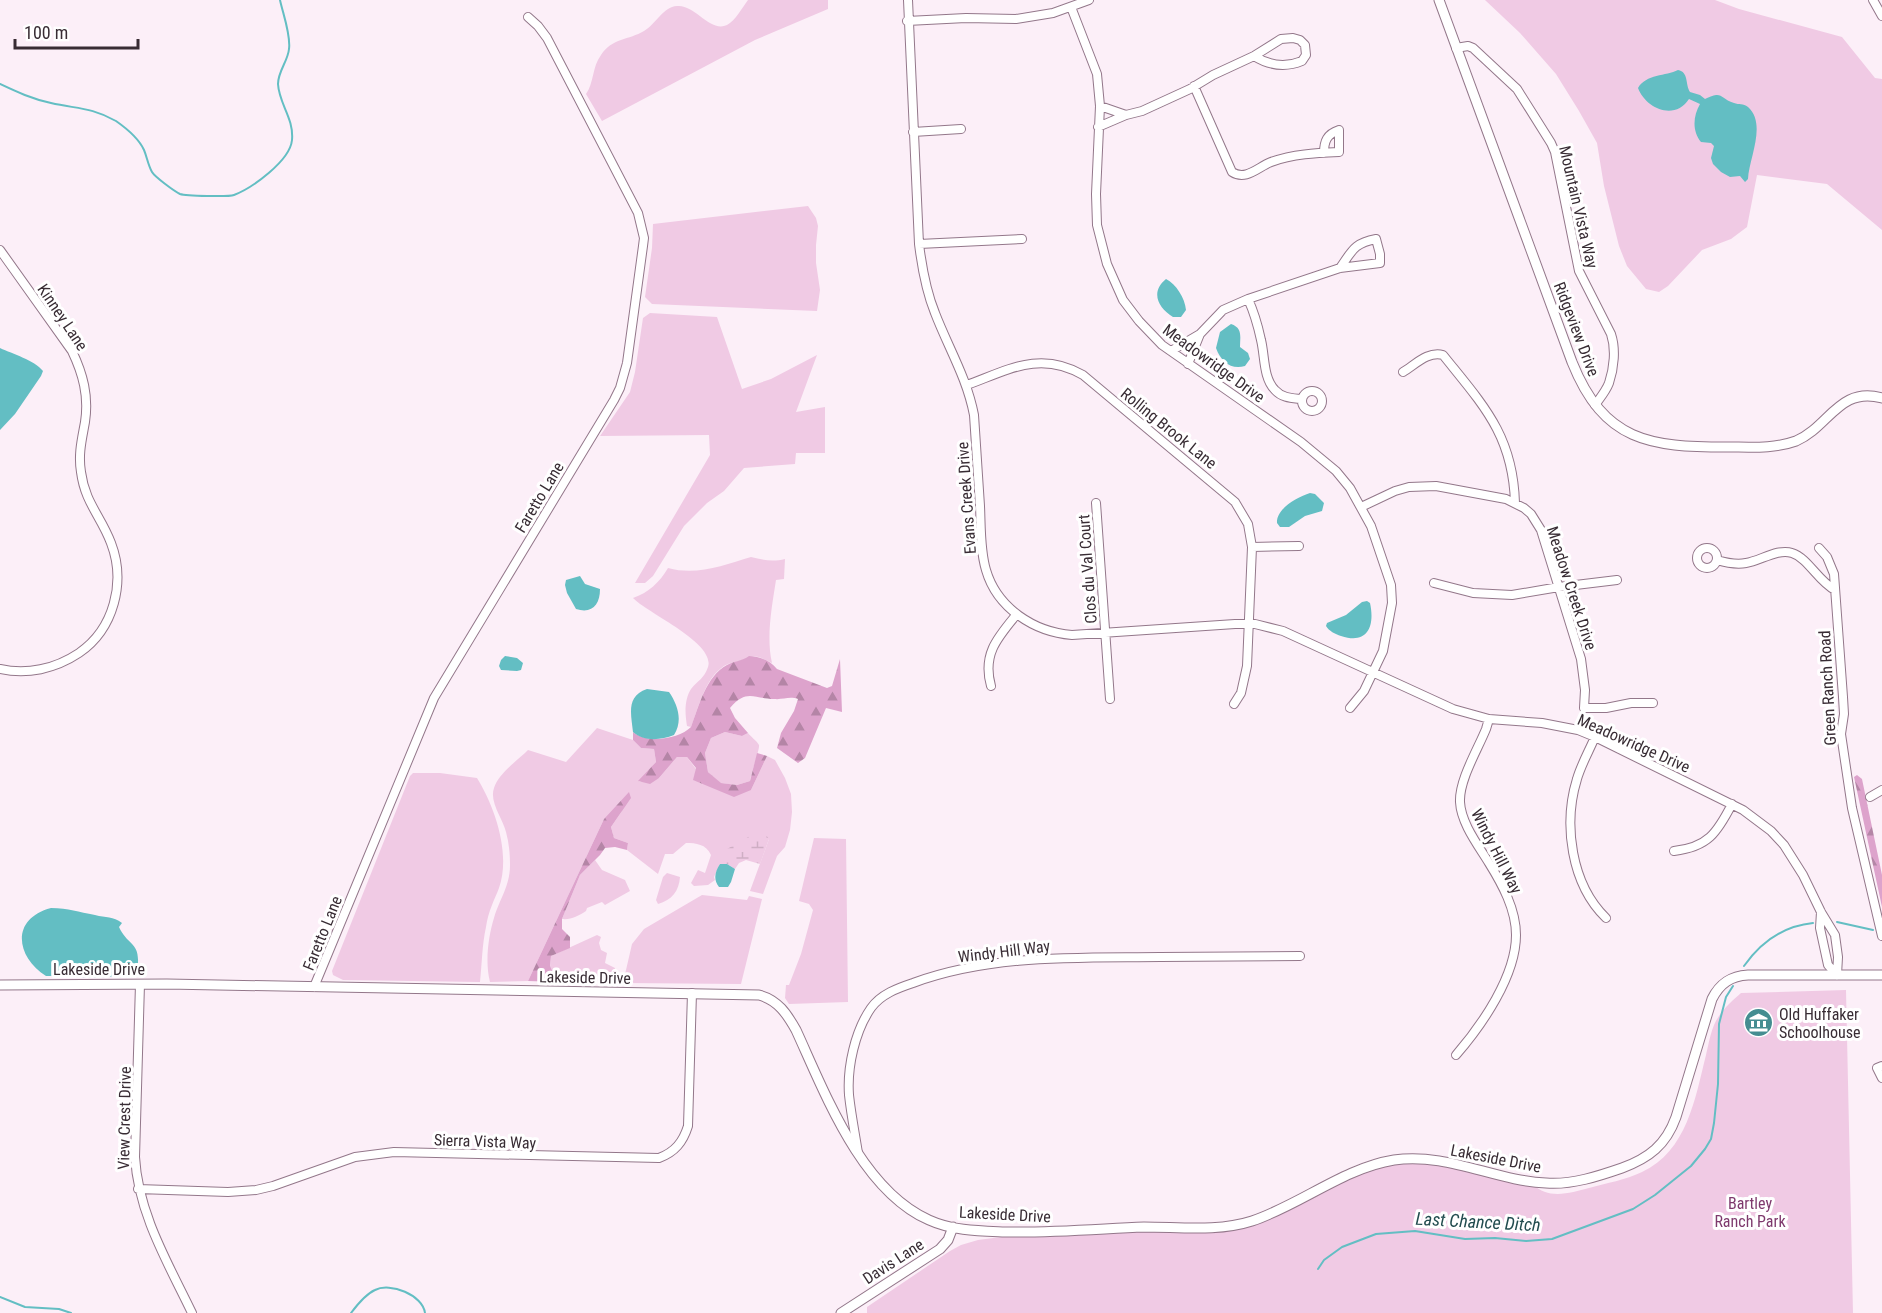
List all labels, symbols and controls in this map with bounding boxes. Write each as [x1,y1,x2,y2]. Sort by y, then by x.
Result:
scale bar [15,12,138,50]
text: 100 m [24,22,68,43]
street label: Mountain Vista Way [1555,144,1602,271]
street label: Ridgeview Drive [1550,279,1603,379]
street label: Kinney Lane [33,280,92,354]
street label: Meadowridge Drive [1159,320,1268,407]
street label: Rolling Brook Lane [1117,384,1220,473]
street label: Evans Creek Drive [953,441,980,555]
street label: Faretto Lane [511,459,568,536]
street label: Clos du Val Court [1074,513,1101,624]
street label: Meadow Creek Drive [1543,524,1600,652]
street label: Green Ranch Road [1815,630,1840,746]
street label: Meadowridge Drive [1575,710,1693,777]
street label: Windy Hill Way [1467,806,1526,897]
street label: Faretto Lane [299,893,346,973]
street label: Windy Hill Way [957,936,1052,967]
street label: Lakeside Drive [53,960,145,979]
street label: Lakeside Drive [539,967,631,988]
place label: Old Huffaker Schoolhouse [1779,1005,1860,1042]
museum icon: Old Huffaker Schoolhouse [1742,1007,1774,1039]
street label: View Crest Drive [114,1066,135,1170]
street label: Sierra Vista Way [433,1130,537,1153]
street label: Lakeside Drive [1449,1140,1543,1177]
park label: Bartley Ranch Park [1714,1194,1786,1231]
street label: Lakeside Drive [959,1203,1051,1226]
water label: Last Chance Ditch [1415,1208,1541,1235]
street label: Davis Lane [859,1235,927,1288]

